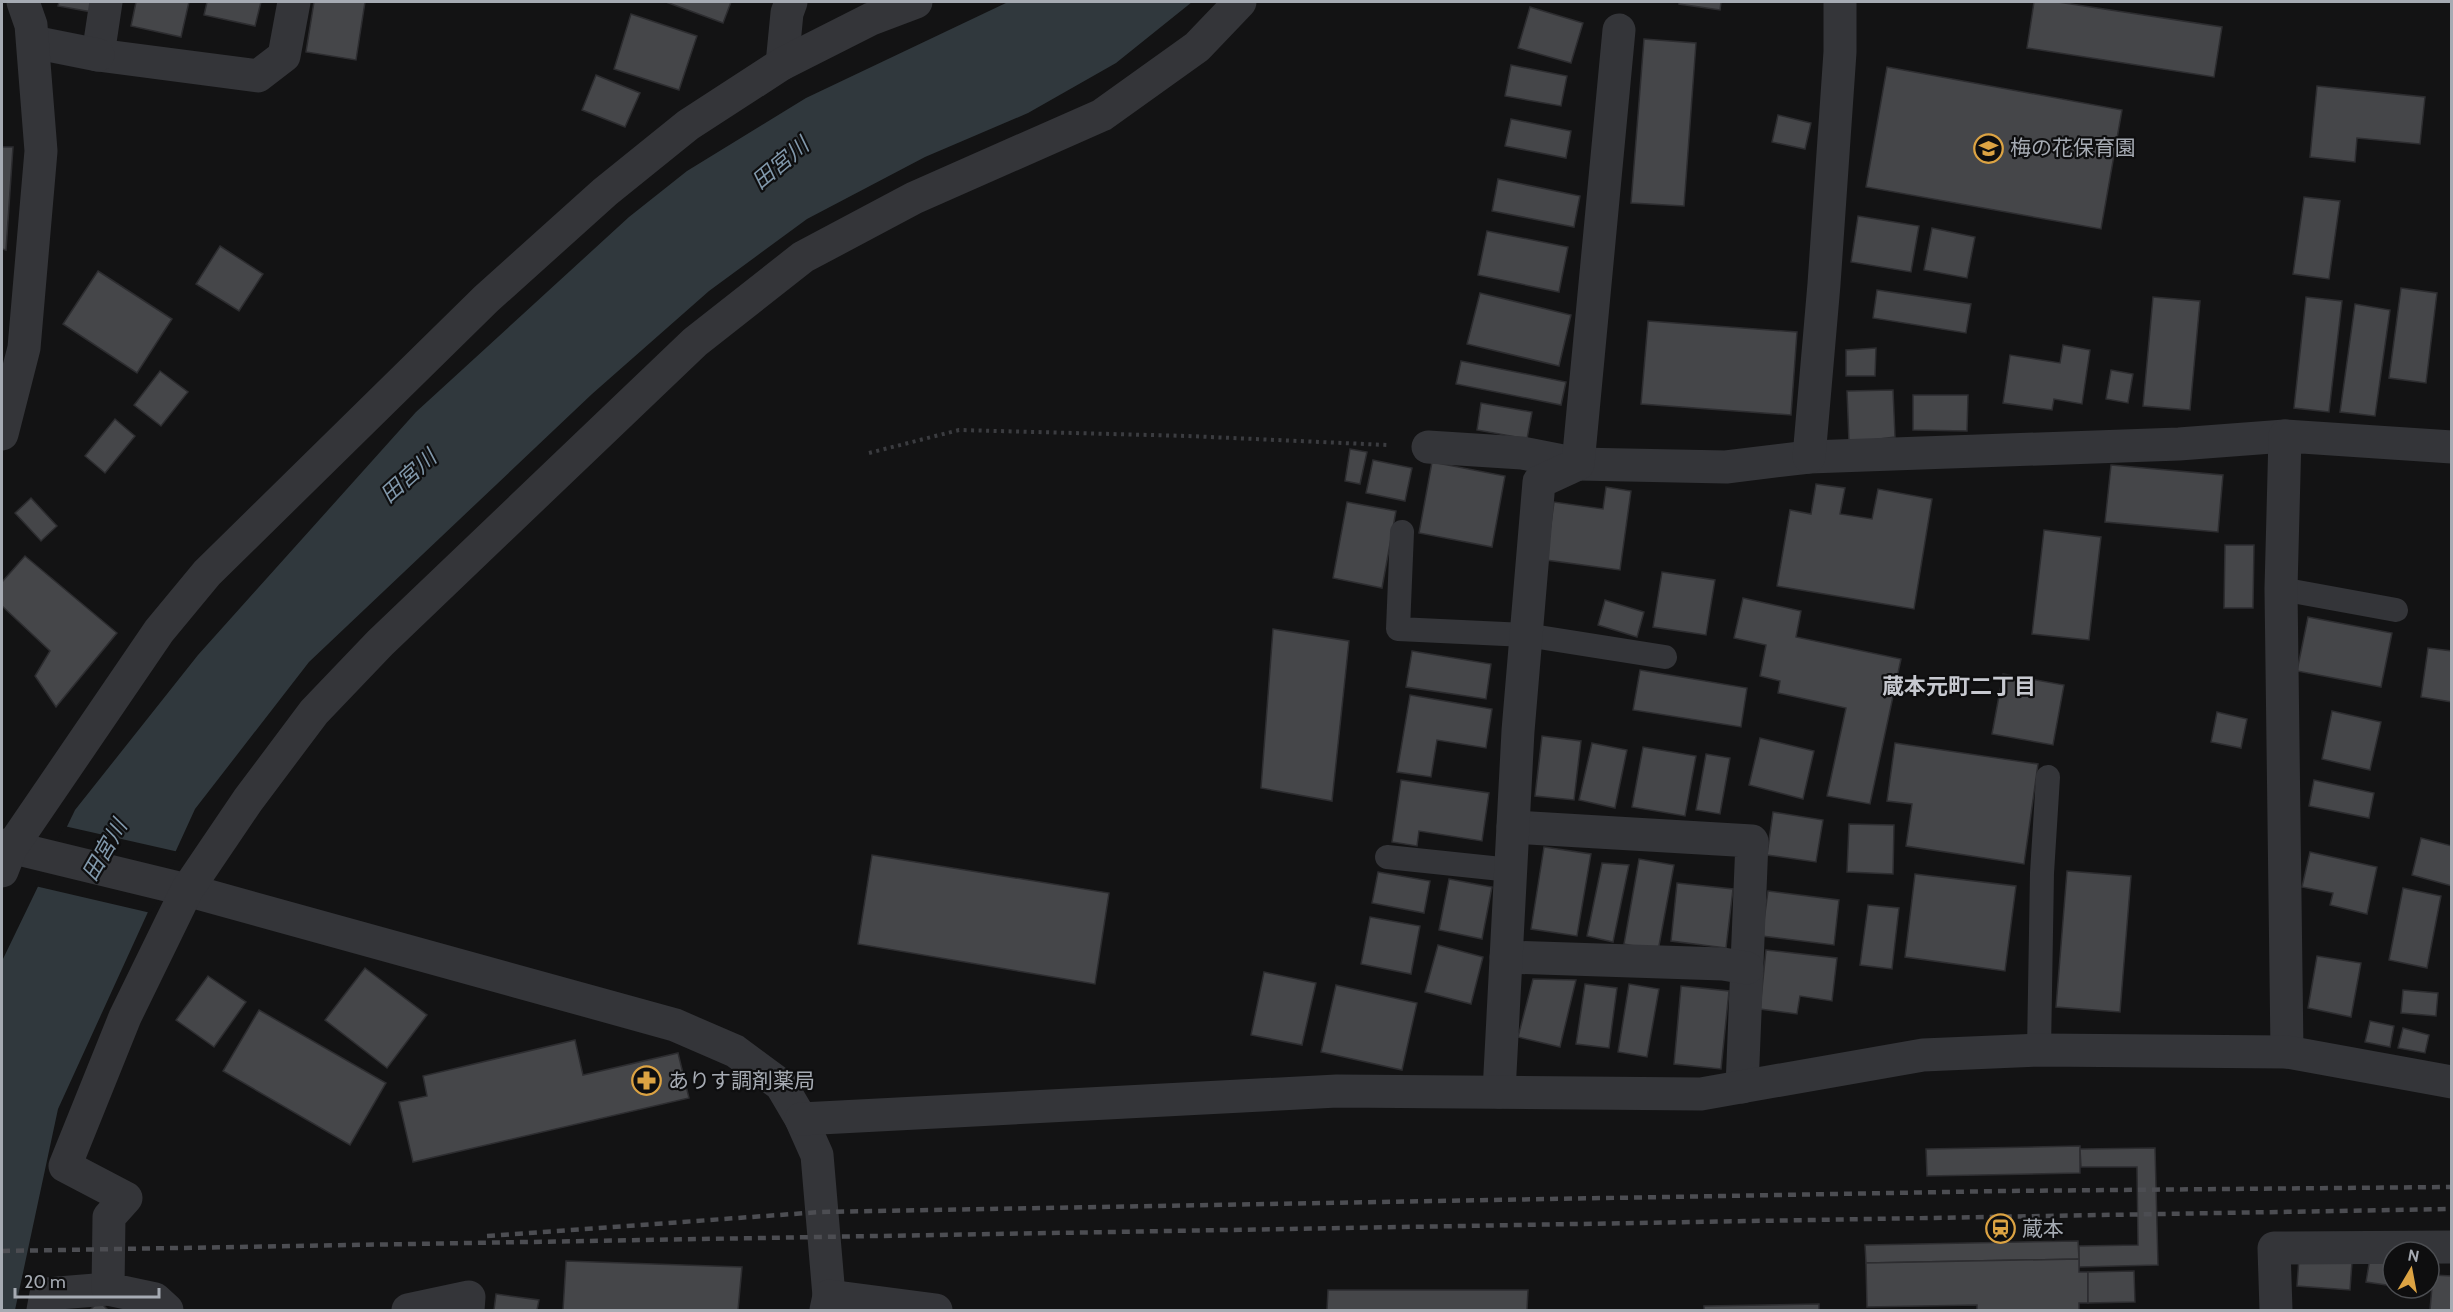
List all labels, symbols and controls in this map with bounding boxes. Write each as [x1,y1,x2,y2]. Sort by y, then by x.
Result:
water label: 田宮川 [746,131,816,195]
school or university icon: 梅の花保育園 [1973,132,2005,164]
place label: 梅の花保育園 [2010,135,2136,160]
water label: 田宮川 [375,443,443,508]
district label: 蔵本元町二丁目 [1882,673,2036,700]
water label: 田宮川 [76,813,134,886]
pharmacy icon: ありす調剤薬局 [631,1065,663,1097]
place label: ありす調剤薬局 [668,1068,815,1093]
station icon: 蔵本 [1985,1213,2017,1245]
place label: 蔵本 [2022,1216,2064,1241]
north arrow [2381,1240,2441,1300]
text: N [2406,1245,2421,1266]
scale bar [15,1261,159,1299]
text: 20 m [24,1271,66,1293]

